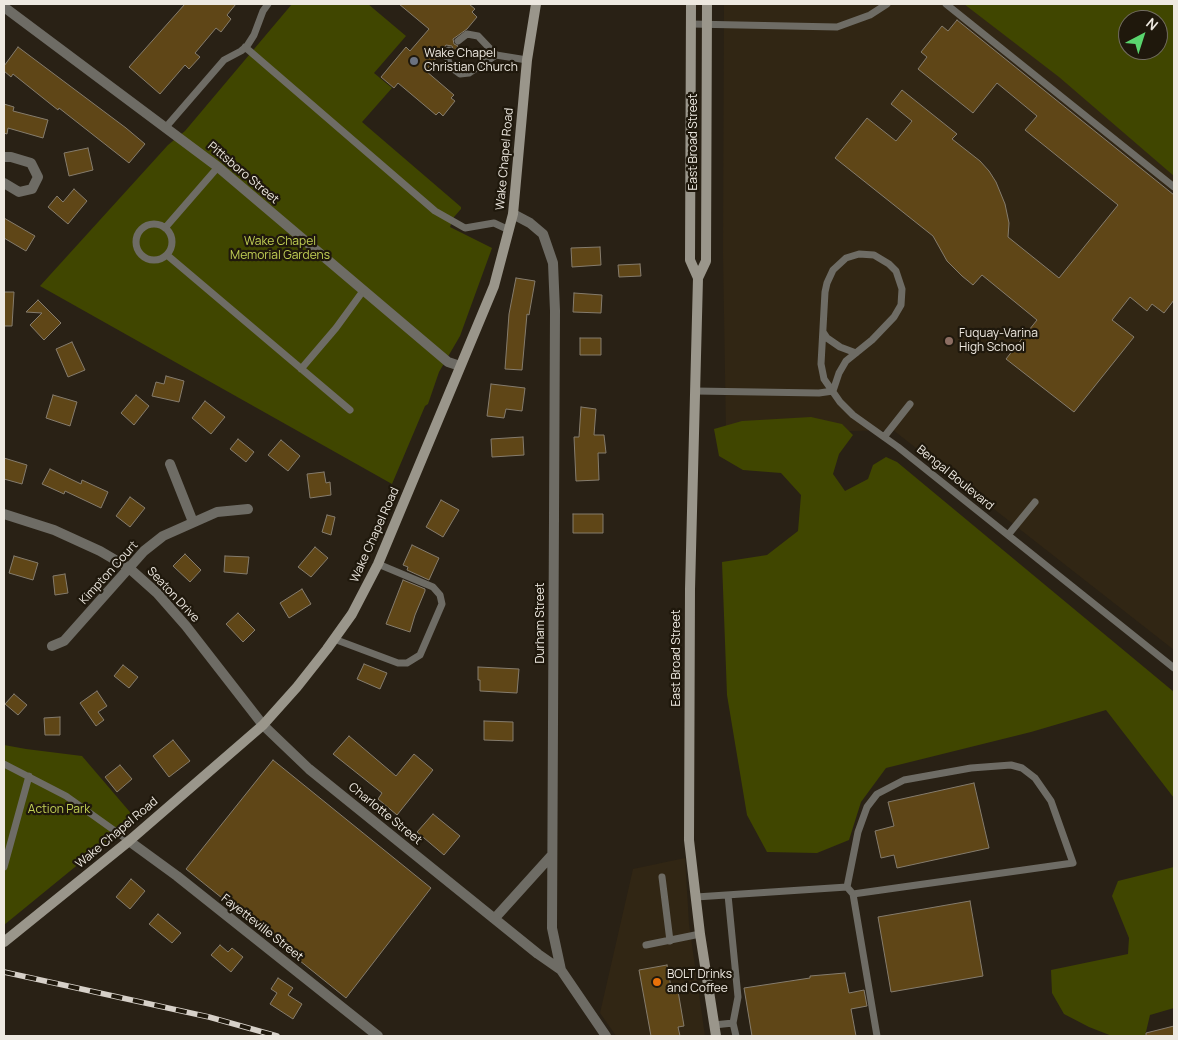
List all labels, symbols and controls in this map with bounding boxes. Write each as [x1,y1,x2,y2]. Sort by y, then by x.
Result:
north arrow [1118,10,1168,60]
text: N [1142,13,1162,34]
place label: Wake Chapel Christian Church [424,47,518,75]
marker: Wake Chapel Christian Church [408,55,420,67]
street label: East Broad Street [687,93,701,191]
street label: Wake Chapel Road [493,107,517,211]
street label: Pittsboro Street [205,139,281,207]
park label: Wake Chapel Memorial Gardens [230,235,330,263]
place label: Fuquay-Varina High School [959,327,1038,355]
marker: Fuquay-Varina High School [943,335,955,347]
street label: Bengal Boulevard [913,442,997,514]
street label: Wake Chapel Road [348,485,402,585]
street label: Kimpton Court [77,538,141,608]
street label: Seaton Drive [144,564,202,626]
street label: Durham Street [534,582,548,664]
street label: East Broad Street [670,609,684,707]
street label: Charlotte Street [345,780,425,848]
street label: Wake Chapel Road [73,794,161,872]
park label: Action Park [28,803,90,817]
street label: Fayetteville Street [218,892,306,964]
place label: BOLT Drinks and Coffee [667,968,732,996]
marker: BOLT Drinks and Coffee [651,976,663,988]

